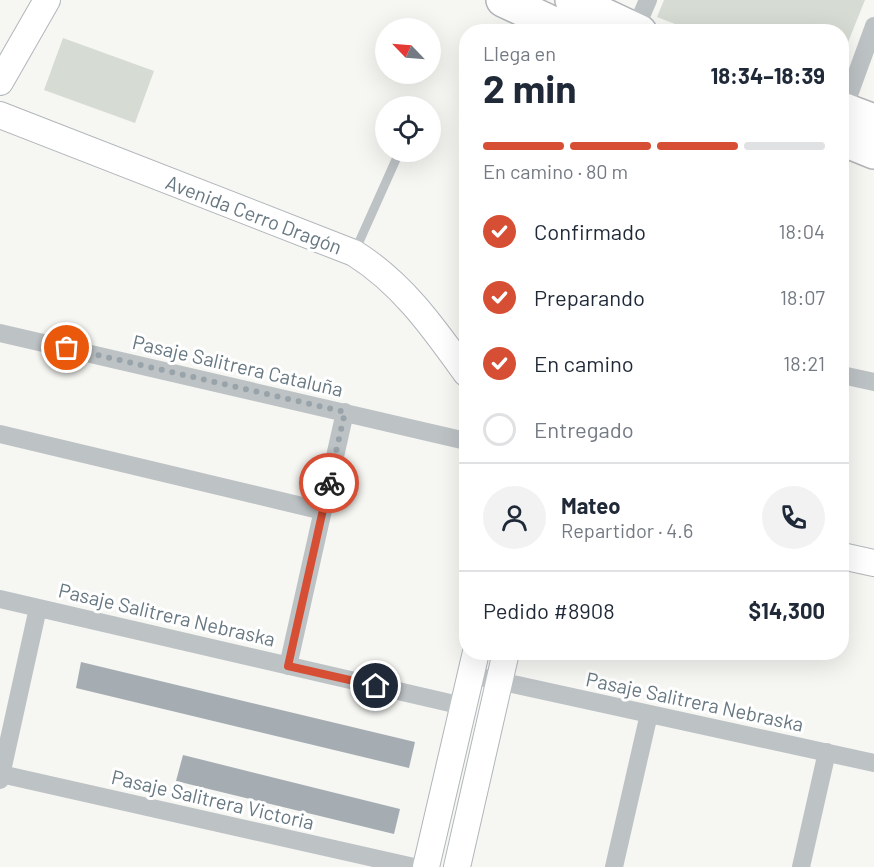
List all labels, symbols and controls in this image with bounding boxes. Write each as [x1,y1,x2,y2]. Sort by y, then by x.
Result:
north arrow [375,18,441,84]
map controls [375,18,441,162]
text: Llega en [483,41,556,65]
text: 18:34–18:39 [710,62,825,88]
text: 2 min [483,64,576,111]
button: locate [375,96,441,162]
text: En camino · 80 m [483,159,628,183]
street label: Avenida Cerro Dragón [163,169,345,259]
icon: check [483,215,516,248]
text: Confirmado [534,218,646,244]
text: 18:04 [778,219,825,243]
icon: check [483,281,516,314]
text: Preparando [534,284,645,310]
text: 18:07 [780,285,825,309]
pin [41,322,92,373]
street label: Pasaje Salitrera Cataluña [130,329,346,401]
icon: bag [50,331,83,364]
icon: check [483,347,516,380]
text: En camino [534,350,634,376]
text: 18:21 [783,351,825,375]
text: Entregado [534,416,634,442]
courier [299,453,359,513]
icon: bike [313,467,346,500]
button: person [483,486,546,549]
button: phone [762,486,825,549]
text: Mateo [561,492,621,518]
text: Repartidor · 4.6 [561,518,693,542]
street label: Pasaje Salitrera Nebraska [56,577,278,651]
text: Pedido #8908 [483,597,615,623]
text: $14,300 [749,597,825,623]
pin [350,660,401,711]
street label: Pasaje Salitrera Nebraska [584,666,806,736]
icon: home [359,669,392,702]
street label: Pasaje Salitrera Victoria [109,764,317,834]

